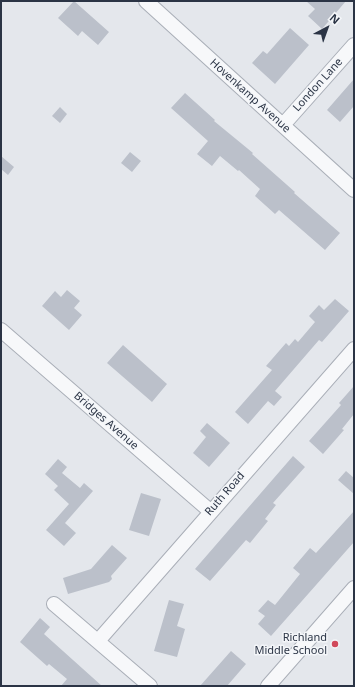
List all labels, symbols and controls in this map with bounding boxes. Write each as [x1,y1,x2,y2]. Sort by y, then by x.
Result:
north arrow [307,8,347,48]
text: N [327,10,343,27]
street label: Hovenkamp Avenue [207,56,293,136]
street label: London Lane [291,56,345,114]
street label: Bridges Avenue [71,389,141,453]
street label: Ruth Road [202,469,248,519]
place label: Richland Middle School [254,631,327,657]
marker: Richland Middle School [330,639,340,649]

